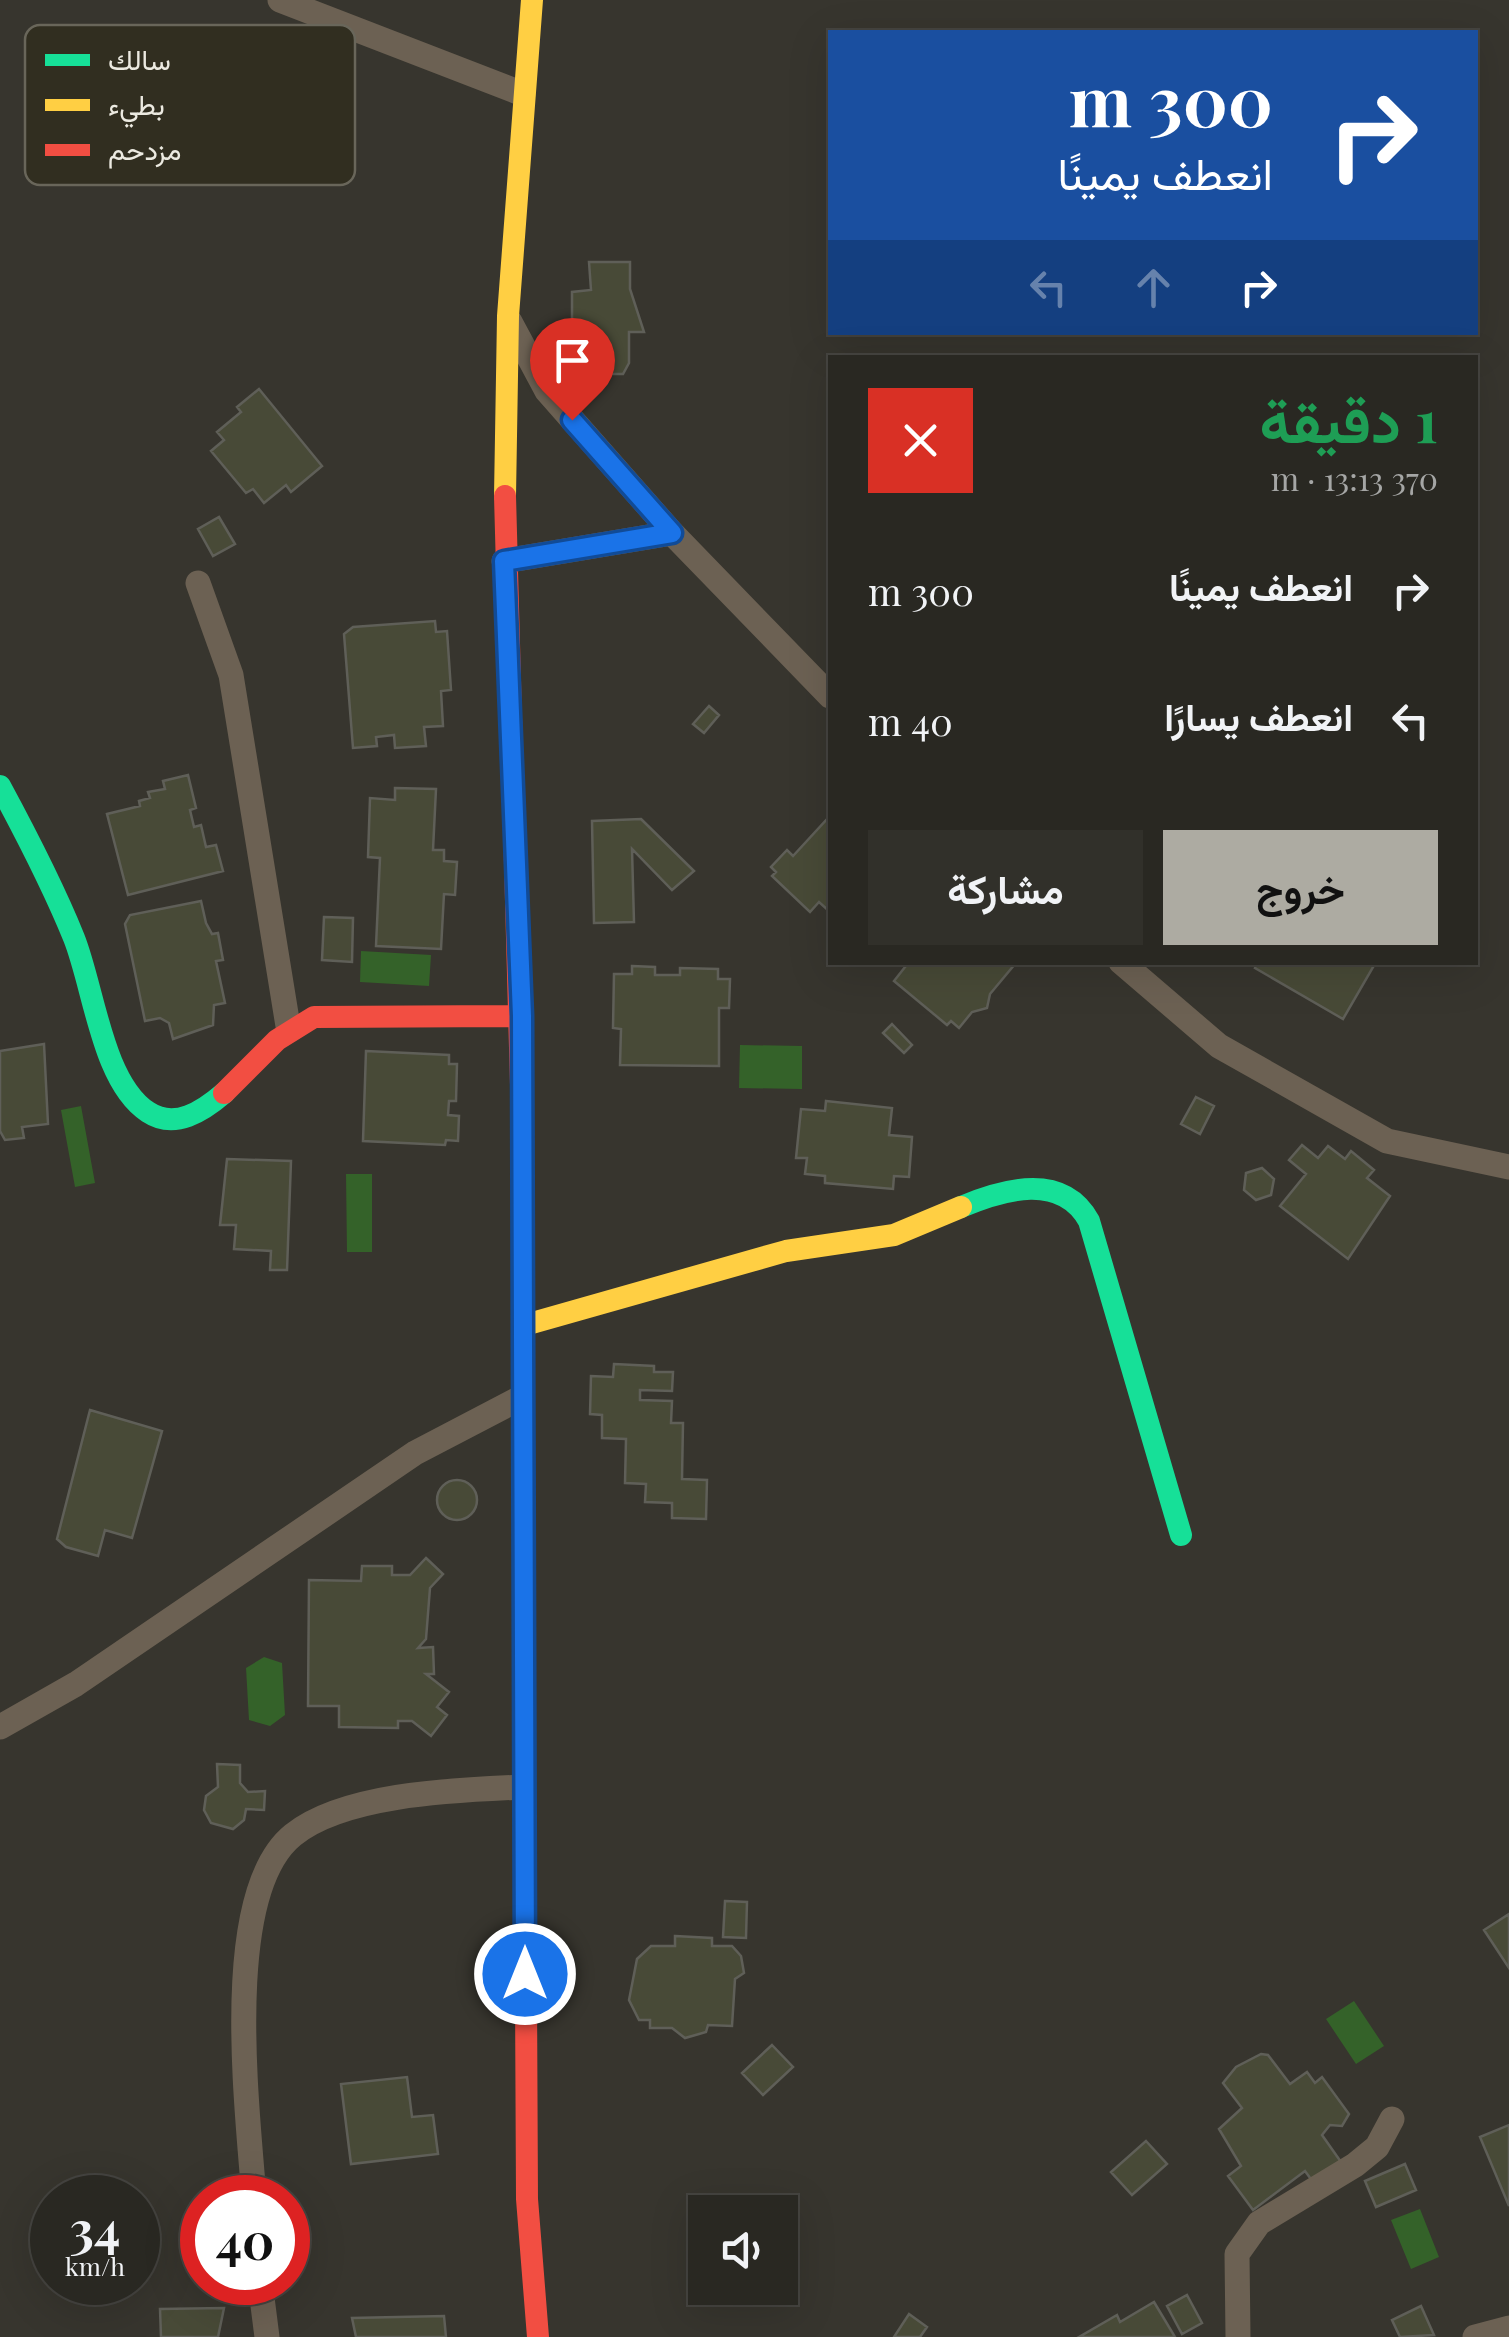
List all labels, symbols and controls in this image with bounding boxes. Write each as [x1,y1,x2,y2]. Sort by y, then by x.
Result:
legend [25,25,355,185]
text: سالك [108,40,171,77]
text: 300 m [1069,51,1273,145]
icon: right [1308,70,1438,200]
text: بطيء [108,85,165,128]
text: مزدحم [108,130,181,169]
text: انعطف يمينًا [1058,141,1273,201]
icon: left [1021,260,1076,315]
icon: ahead [1126,260,1181,315]
icon: right [1231,260,1286,315]
pin [530,318,615,421]
icon: arrive [545,333,600,388]
text: 1 دقيقة [1260,378,1438,458]
button: close [868,388,973,493]
text: 370 m · 13:13 [1271,456,1438,499]
text: انعطف يمينًا [1169,560,1353,611]
icon: right [1383,563,1438,618]
text: 300 m [868,565,974,616]
text: انعطف يسارًا [1164,690,1353,741]
icon: left [1383,693,1438,748]
text: 40 m [868,695,953,746]
button: مشاركة [868,830,1143,945]
button: خروج [1163,830,1438,945]
position arrow [473,1922,577,2026]
speed limit sign: 40 [180,2175,310,2305]
text: 34 [70,2194,120,2261]
map controls [688,2195,798,2305]
button: sound [688,2195,798,2305]
text: km/h [65,2249,125,2282]

